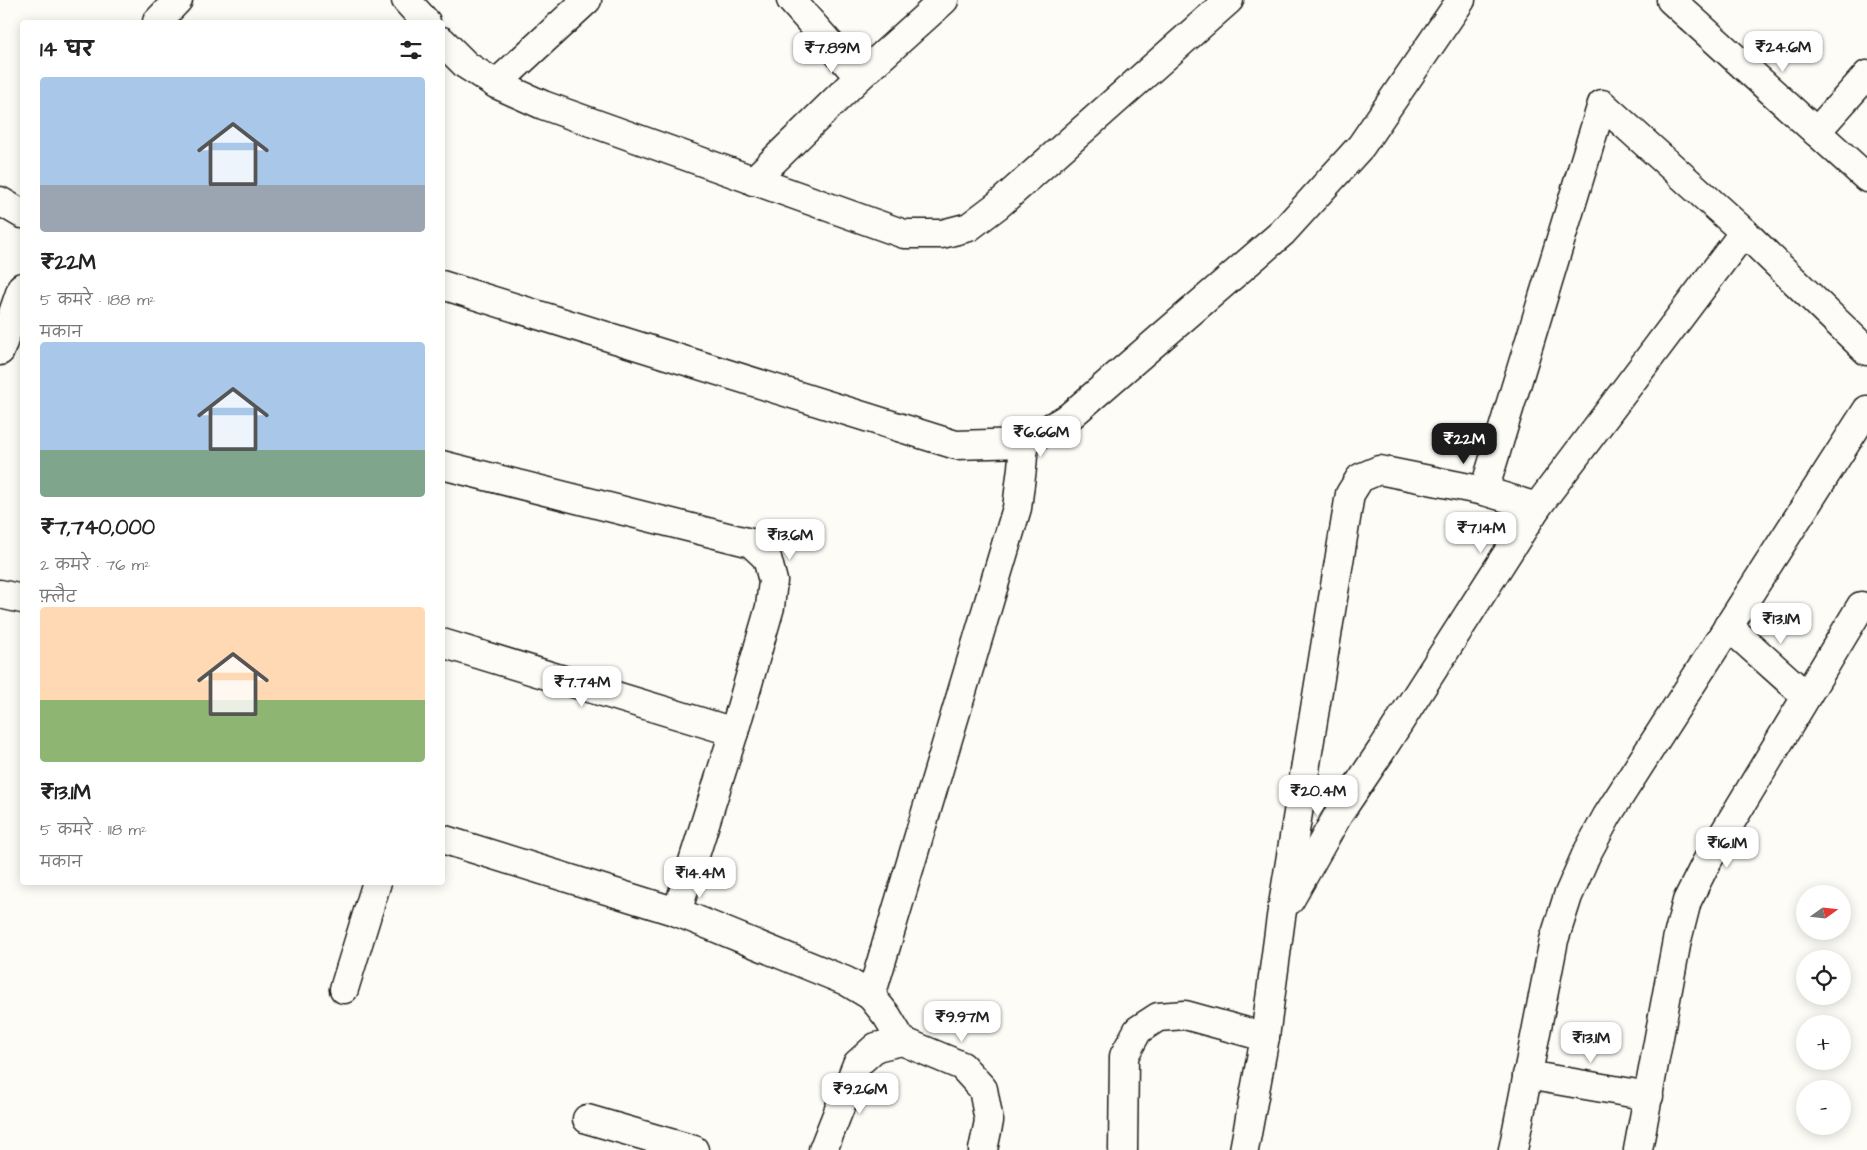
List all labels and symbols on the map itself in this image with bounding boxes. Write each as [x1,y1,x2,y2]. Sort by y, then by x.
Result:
pin: ₹24.6M [1742,30,1824,73]
pin: ₹7.89M [791,32,873,74]
pin: ₹6.66M [1000,416,1082,458]
pin: ₹22M [1434,422,1494,465]
pin: ₹7.14M [1440,512,1522,554]
pin: ₹13.6M [749,518,831,561]
pin: ₹13.1M [1740,602,1822,645]
pin: ₹7.74M [541,666,623,708]
pin: ₹20.4M [1277,774,1359,817]
pin: ₹16.1M [1686,826,1768,869]
pin: ₹14.4M [659,856,741,899]
north arrow [1796,885,1851,940]
pin: ₹9.97M [921,1000,1003,1043]
pin: ₹13.1M [1550,1022,1632,1064]
pin: ₹9.26M [819,1072,901,1115]

